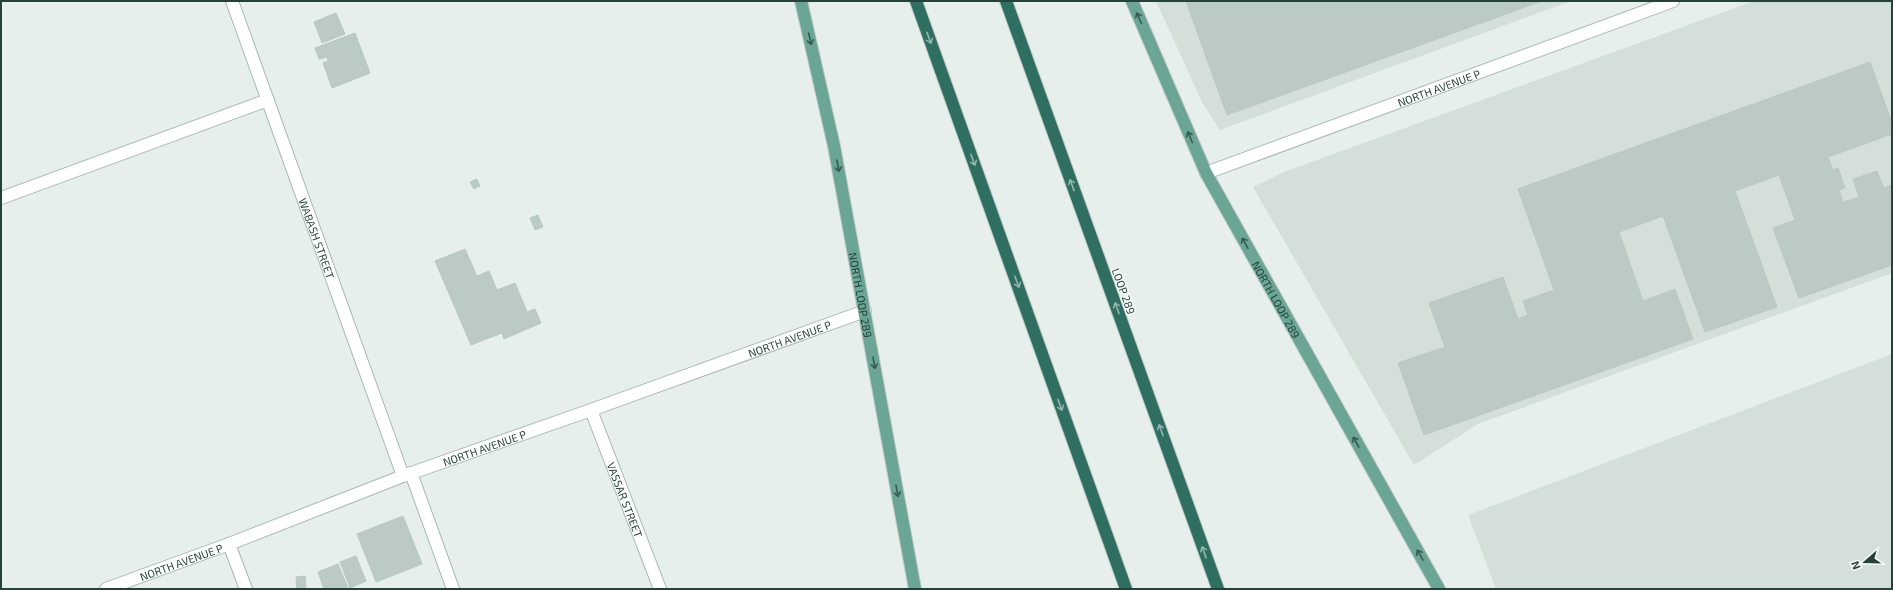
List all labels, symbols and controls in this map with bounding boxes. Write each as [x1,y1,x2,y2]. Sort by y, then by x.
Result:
one-way arrow [1135,12,1142,24]
one-way arrow [925,31,933,43]
one-way arrow [806,32,814,45]
street label: NORTH AVENUE P [1395,66,1482,108]
one-way arrow [1186,132,1194,144]
one-way arrow [969,154,977,166]
one-way arrow [834,159,842,172]
one-way arrow [1068,180,1076,192]
street label: WABASH STREET [297,196,338,281]
one-way arrow [1240,237,1248,249]
street label: NORTH LOOP 289 [847,251,875,338]
street label: NORTH LOOP 289 [1250,259,1303,340]
street label: LOOP 289 [1110,266,1138,316]
one-way arrow [1013,276,1021,288]
one-way arrow [1112,302,1120,314]
street label: NORTH AVENUE P [746,317,833,359]
one-way arrow [871,356,879,369]
one-way arrow [1057,398,1065,410]
one-way arrow [1156,424,1164,436]
street label: NORTH AVENUE P [441,427,528,468]
one-way arrow [1351,436,1359,448]
street label: VASSAR STREET [605,460,646,540]
one-way arrow [894,484,902,497]
street label: NORTH AVENUE P [138,540,224,583]
north arrow [1845,542,1885,582]
one-way arrow [1200,547,1208,559]
one-way arrow [1415,549,1423,561]
text: N [1848,560,1863,572]

